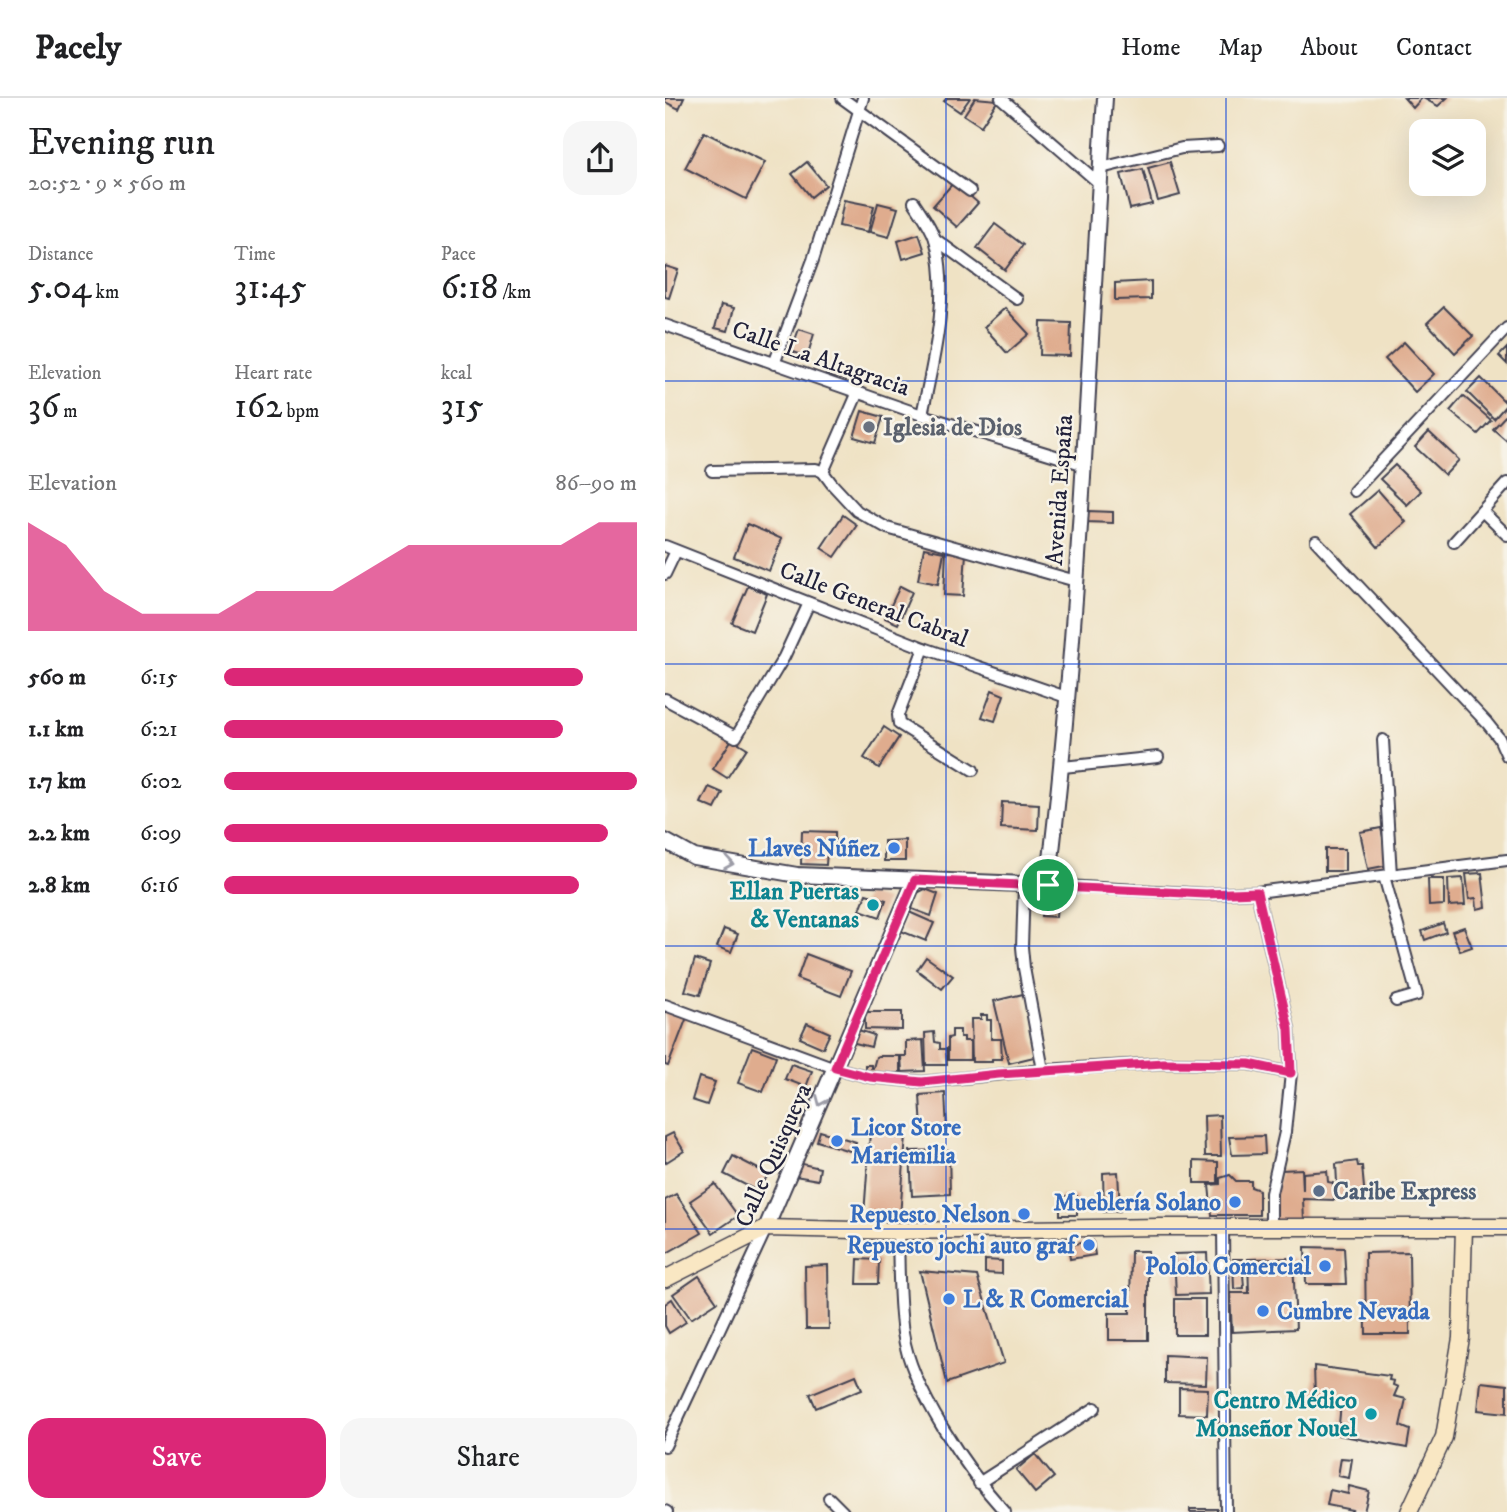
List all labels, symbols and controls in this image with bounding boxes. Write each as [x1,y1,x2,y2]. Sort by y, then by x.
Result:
text: Pacely [35,28,121,69]
text: Home [1121,33,1180,63]
text: Map [1218,33,1263,63]
text: About [1301,33,1358,63]
text: Contact [1396,33,1472,63]
text: Evening run [28,119,215,167]
map controls [1409,119,1486,196]
button: layers [1409,119,1486,196]
button: share [563,121,637,195]
text: 20:52 · 9 × 560 m [28,169,186,198]
text: Distance [28,243,93,266]
text: Time [234,243,276,266]
text: Pace [441,243,476,266]
text: 5.04 [28,266,92,310]
text: 31:45 [234,266,307,310]
text: 6:18 [441,266,498,310]
text: km [92,281,119,304]
text: /km [498,281,531,304]
street label: Calle La Altagracia [728,314,914,404]
text: Elevation [28,362,102,385]
text: Heart rate [234,362,312,385]
text: kcal [441,362,472,385]
text: 36 [28,385,59,429]
text: 162 [234,385,282,429]
text: 315 [441,385,484,429]
text: m [59,400,78,423]
text: bpm [282,400,319,423]
place label: Iglesia de Dios [883,413,1022,443]
street label: Avenida España [1040,413,1080,567]
marker: Iglesia de Dios [861,419,877,435]
text: Elevation [28,469,117,498]
text: 86–90 m [555,469,637,498]
street label: Calle General Cabral [775,555,973,655]
text: 560 m [28,663,86,692]
text: 6:15 [140,663,178,692]
text: 1.1 km [28,715,84,744]
text: 6:21 [140,715,178,744]
text: 1.7 km [28,767,86,796]
text: 6:02 [140,767,182,796]
text: 2.2 km [28,819,90,848]
text: 6:09 [140,819,182,848]
place label: Llaves Núñez [748,834,881,864]
marker: Llaves Núñez [886,840,902,856]
one-way arrow [723,855,735,870]
pin [1018,855,1078,915]
icon: arrive [1029,866,1067,904]
text: 2.8 km [28,871,90,900]
text: 6:16 [140,871,178,900]
place label: Ellan Puertas & Ventanas [729,877,859,935]
marker: Ellan Puertas & Ventanas [865,897,881,913]
street label: Calle Quisqueya [729,1078,819,1232]
one-way arrow [815,1094,829,1106]
place label: Licor Store Mariemilia [851,1113,961,1171]
marker: Licor Store Mariemilia [829,1133,845,1149]
place label: Caribe Express [1333,1177,1476,1207]
marker: Caribe Express [1311,1183,1327,1199]
place label: Mueblería Solano [1054,1188,1221,1218]
marker: Mueblería Solano [1227,1194,1243,1210]
place label: Repuesto Nelson [850,1200,1010,1230]
marker: Repuesto Nelson [1016,1206,1032,1222]
place label: Repuesto jochi auto graf [847,1231,1079,1261]
marker: Repuesto jochi auto graf [1081,1237,1097,1253]
place label: Pololo Comercial [1145,1252,1312,1282]
marker: Pololo Comercial [1317,1258,1333,1274]
place label: L & R Comercial [963,1285,1129,1315]
marker: L & R Comercial [941,1291,957,1307]
place label: Cumbre Nevada [1277,1297,1431,1327]
marker: Cumbre Nevada [1255,1303,1271,1319]
place label: Centro Médico Monseñor Nouel [1196,1386,1358,1444]
marker: Centro Médico Monseñor Nouel [1363,1406,1379,1422]
button: Save [28,1418,326,1498]
button: Share [340,1418,637,1498]

